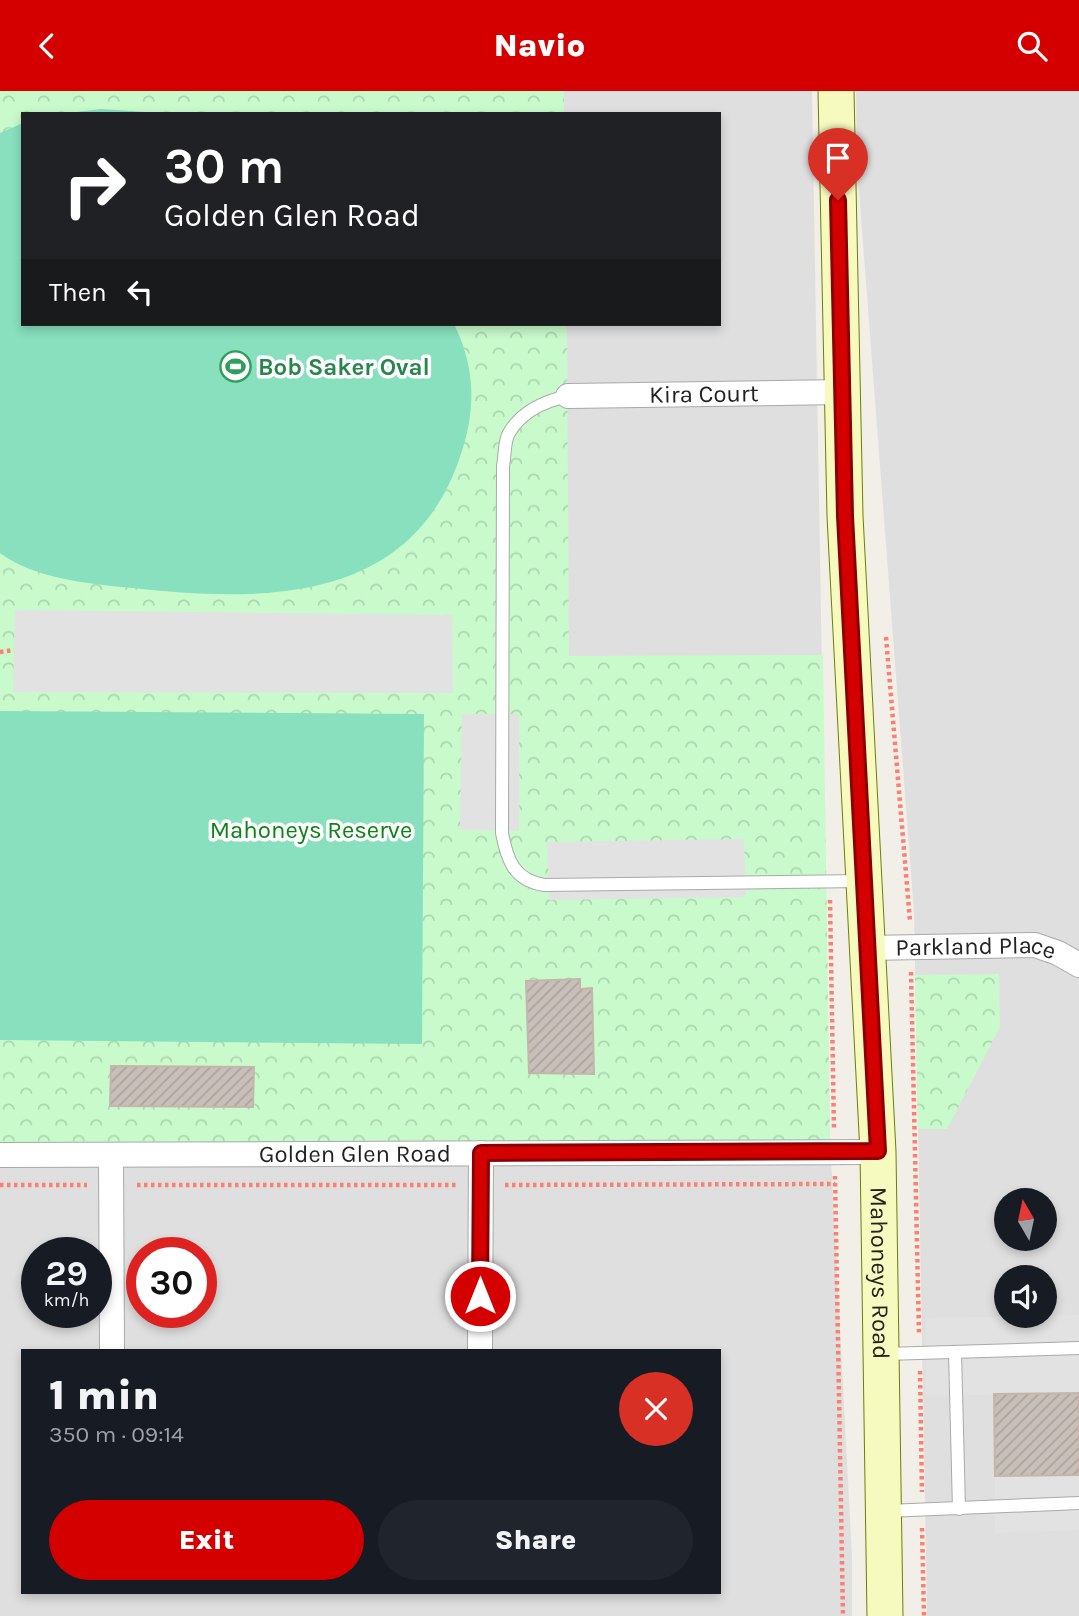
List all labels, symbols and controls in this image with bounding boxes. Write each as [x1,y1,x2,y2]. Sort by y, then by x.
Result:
icon: back [28,27,66,65]
text: Navio [494,27,585,64]
icon: search [1013,27,1051,65]
pin [808,128,868,200]
text: 30 m [164,138,284,195]
icon: arrive [819,139,857,177]
icon: right [49,140,140,231]
text: Golden Glen Road [164,197,420,234]
icon: left [121,273,159,311]
text: Then [49,277,107,308]
sports icon: Bob Saker Oval [218,350,252,384]
place label: Bob Saker Oval [258,353,430,381]
street label: Kira Court [649,379,759,409]
park label: Mahoneys Reserve [210,816,412,844]
street label: Parkland Place [895,931,1060,965]
street label: Golden Glen Road [259,1139,451,1168]
street label: Mahoneys Road [865,1186,895,1360]
north arrow [994,1188,1057,1251]
map controls [994,1188,1057,1328]
speed limit sign: 30 [126,1237,217,1328]
text: 29 [45,1253,88,1294]
position arrow [443,1259,517,1333]
button: sound [994,1265,1057,1328]
text: km/h [44,1289,89,1311]
text: 1 min [49,1370,159,1420]
button: close [619,1372,693,1446]
text: 350 m · 09:14 [49,1421,184,1448]
button: Exit [49,1500,364,1580]
button: Share [378,1500,693,1580]

